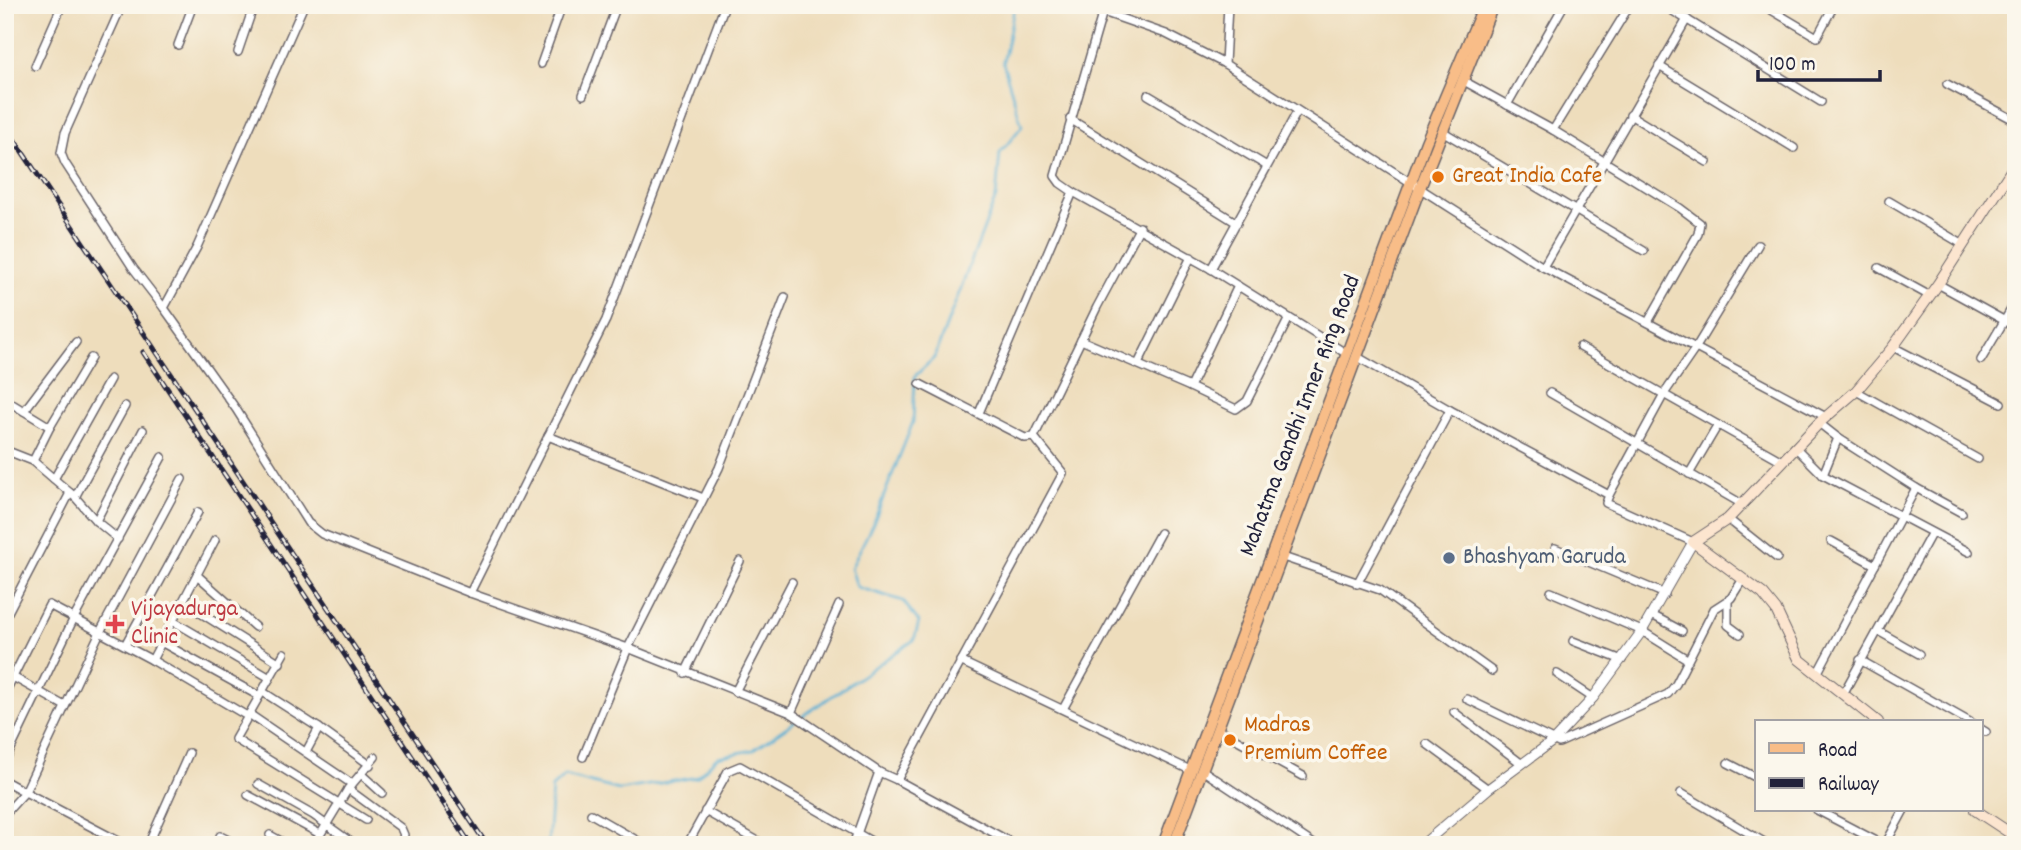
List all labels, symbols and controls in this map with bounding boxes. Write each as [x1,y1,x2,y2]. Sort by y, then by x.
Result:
scale bar [1758,38,1881,82]
text: 100 m [1769,51,1816,81]
place label: Great India Cafe [1452,160,1602,194]
marker: Great India Cafe [1430,169,1446,185]
street label: Mahatma Gandhi Inner Ring Road [1232,270,1370,562]
place label: Bhashyam Garuda [1463,541,1627,575]
marker: Bhashyam Garuda [1441,550,1457,566]
place label: Vijayadurga Clinic [131,593,238,655]
marker: Vijayadurga Clinic [105,614,125,634]
place label: Madras Premium Coffee [1244,709,1387,771]
legend [1755,720,1982,812]
marker: Madras Premium Coffee [1222,732,1238,748]
text: Road [1818,737,1857,767]
text: Railway [1818,771,1879,801]

